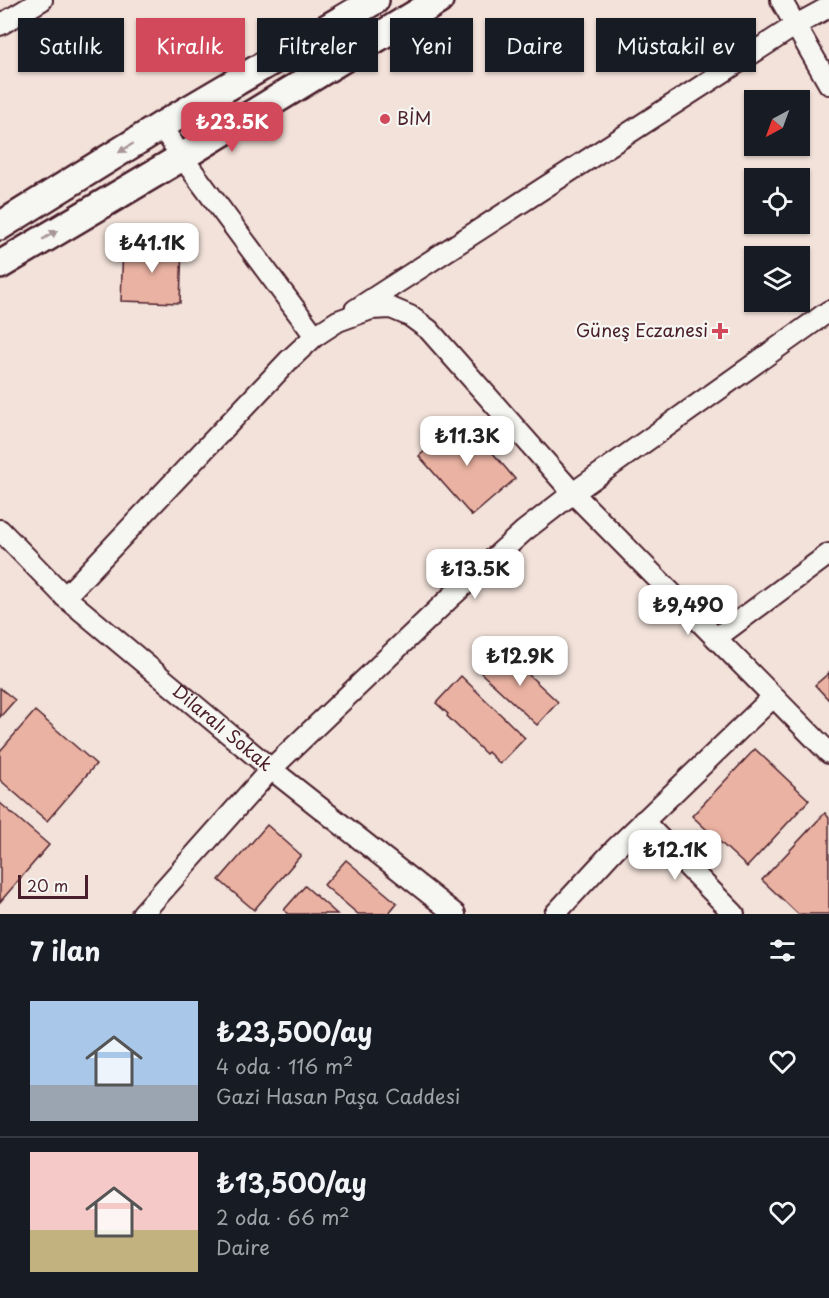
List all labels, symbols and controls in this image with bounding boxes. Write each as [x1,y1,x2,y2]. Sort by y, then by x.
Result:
chip: Satılık [18,18,124,72]
chip: Kiralık [136,18,245,72]
chip: Filtreler [257,18,378,72]
chip: Yeni [390,18,473,72]
chip: Daire [485,18,584,72]
chip: Müstakil ev [596,18,756,72]
north arrow [744,90,810,156]
map controls [744,90,810,312]
pin: ₺23.5K [183,102,281,153]
place label: BİM [397,104,431,131]
text: ₺23.5K [195,106,269,136]
marker: BİM [378,112,392,126]
one-way arrow [118,142,134,153]
button: locate [744,168,810,234]
pin: ₺41.1K [103,223,201,274]
text: ₺41.1K [119,227,185,257]
one-way arrow [42,230,58,241]
button: layers [744,246,810,312]
place label: Güneş Eczanesi [576,316,708,343]
marker: Güneş Eczanesi [713,324,727,338]
pin: ₺11.3K [418,416,516,467]
text: ₺11.3K [434,420,500,450]
pin: ₺13.5K [426,549,524,600]
text: ₺13.5K [440,553,510,583]
pin: ₺9,490 [639,585,737,636]
text: ₺9,490 [652,589,724,619]
pin: ₺12.9K [471,636,569,687]
text: ₺12.9K [486,640,554,670]
street label: Dilaralı Sokak [167,677,279,777]
pin: ₺12.1K [626,830,724,881]
text: ₺12.1K [642,834,708,864]
scale bar [18,872,88,900]
text: 20 m [27,873,68,897]
text: 7 ilan [30,931,100,970]
icon: filters [766,934,799,967]
text: ₺23,500/ay [216,1012,372,1051]
icon: home [78,1025,150,1097]
icon: heart [766,1045,799,1078]
text: 4 oda · 116 m² [216,1051,353,1081]
text: Gazi Hasan Paşa Caddesi [216,1081,460,1111]
text: ₺13,500/ay [216,1163,367,1202]
icon: home [78,1176,150,1248]
icon: heart [766,1196,799,1229]
text: 2 oda · 66 m² [216,1202,350,1232]
text: Daire [216,1232,270,1262]

